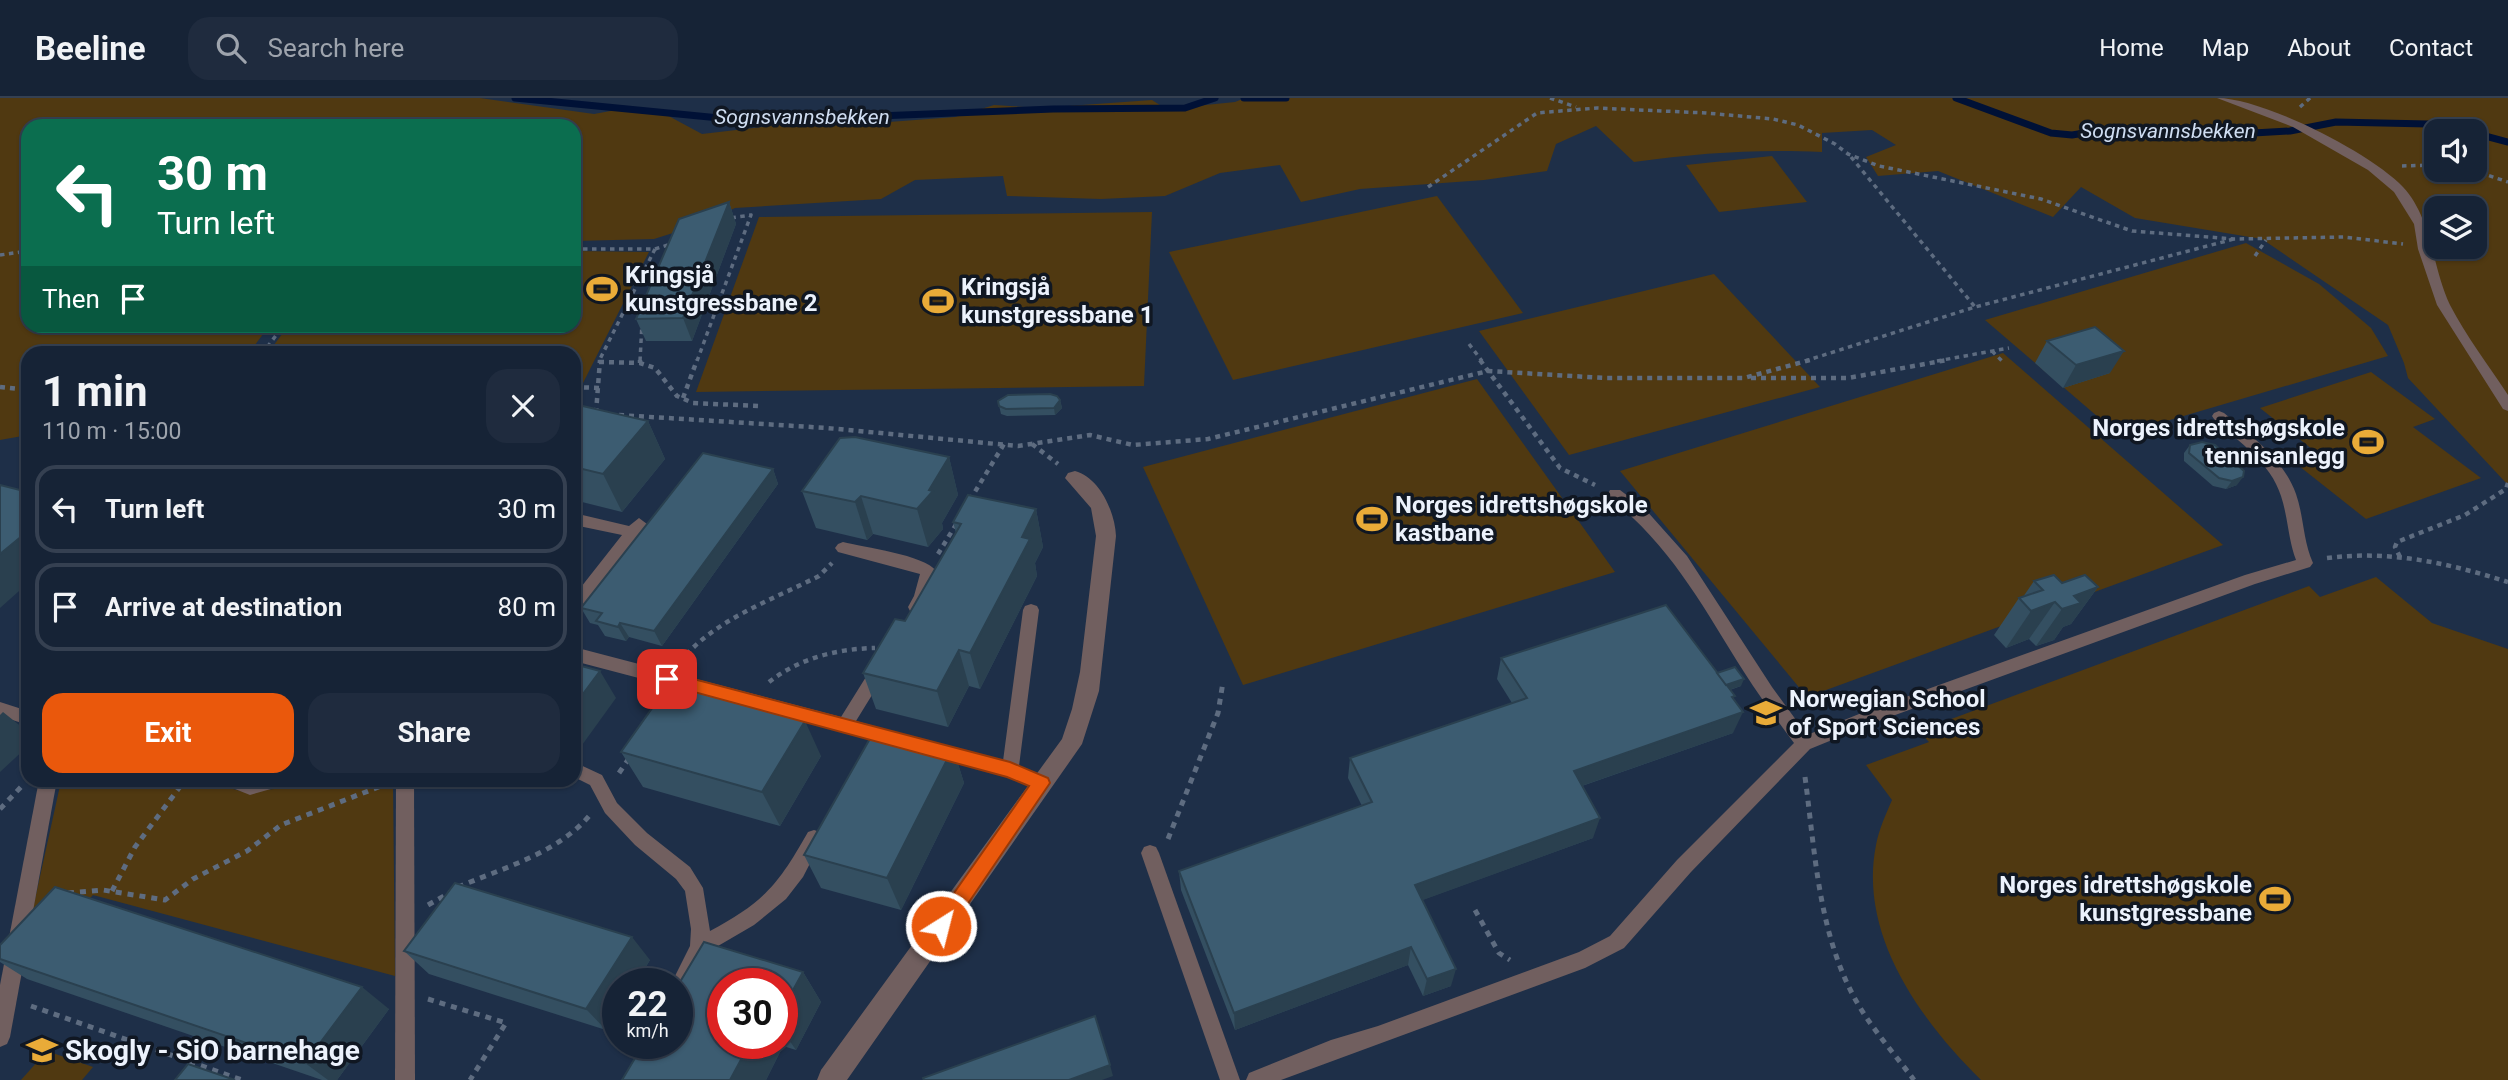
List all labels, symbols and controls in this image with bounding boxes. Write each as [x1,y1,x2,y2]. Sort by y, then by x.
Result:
search box [188,17,678,80]
text: Beeline [35,29,146,68]
icon: search [212,29,250,67]
text: Search here [268,33,404,63]
text: Home [2099,34,2164,62]
text: Map [2202,34,2249,62]
text: About [2287,34,2351,62]
text: Contact [2389,34,2473,62]
water label: Sognsvannsbekken [714,105,890,129]
water label: Sognsvannsbekken [2080,119,2256,143]
map controls [2424,119,2487,259]
button: sound [2424,119,2487,182]
text: 30 m [157,145,268,202]
icon: left [42,147,133,238]
button: layers [2424,196,2487,259]
text: Turn left [157,204,275,242]
place label: Kringsjå kunstgressbane 2 [625,261,818,317]
sports icon: Kringsjå kunstgressbane 2 [585,272,619,306]
place label: Kringsjå kunstgressbane 1 [961,273,1154,329]
icon: arrive [114,280,152,318]
text: Then [42,284,100,314]
sports icon: Kringsjå kunstgressbane 1 [921,284,955,318]
text: 1 min [42,367,148,416]
button: close [486,369,560,443]
place label: Norges idrettshøgskole tennisanlegg [2092,414,2345,470]
text: 110 m · 15:00 [42,418,181,445]
sports icon: Norges idrettshøgskole tennisanlegg [2351,425,2385,459]
icon: left [46,490,84,528]
place label: Norges idrettshøgskole kastbane [1395,491,1648,547]
text: Turn left [105,494,204,524]
text: 30 m [498,494,556,524]
sports icon: Norges idrettshøgskole kastbane [1355,502,1389,536]
icon: arrive [46,588,84,626]
text: Arrive at destination [105,592,342,622]
text: 80 m [498,592,556,622]
pin [637,649,697,709]
icon: arrive [648,660,686,698]
place label: Norwegian School of Sport Sciences [1789,685,1986,741]
button: Exit [42,693,294,773]
button: Share [308,693,560,773]
school or university icon: Norwegian School of Sport Sciences [1749,696,1783,730]
place label: Norges idrettshøgskole kunstgressbane [1999,871,2252,927]
sports icon: Norges idrettshøgskole kunstgressbane [2258,882,2292,916]
position arrow [904,889,978,963]
speed limit sign: 30 [707,968,798,1059]
text: 22 [627,984,668,1025]
text: km/h [626,1020,669,1041]
school or university icon: Skogly - SiO barnehage [25,1033,59,1067]
place label: Skogly - SiO barnehage [65,1034,360,1067]

